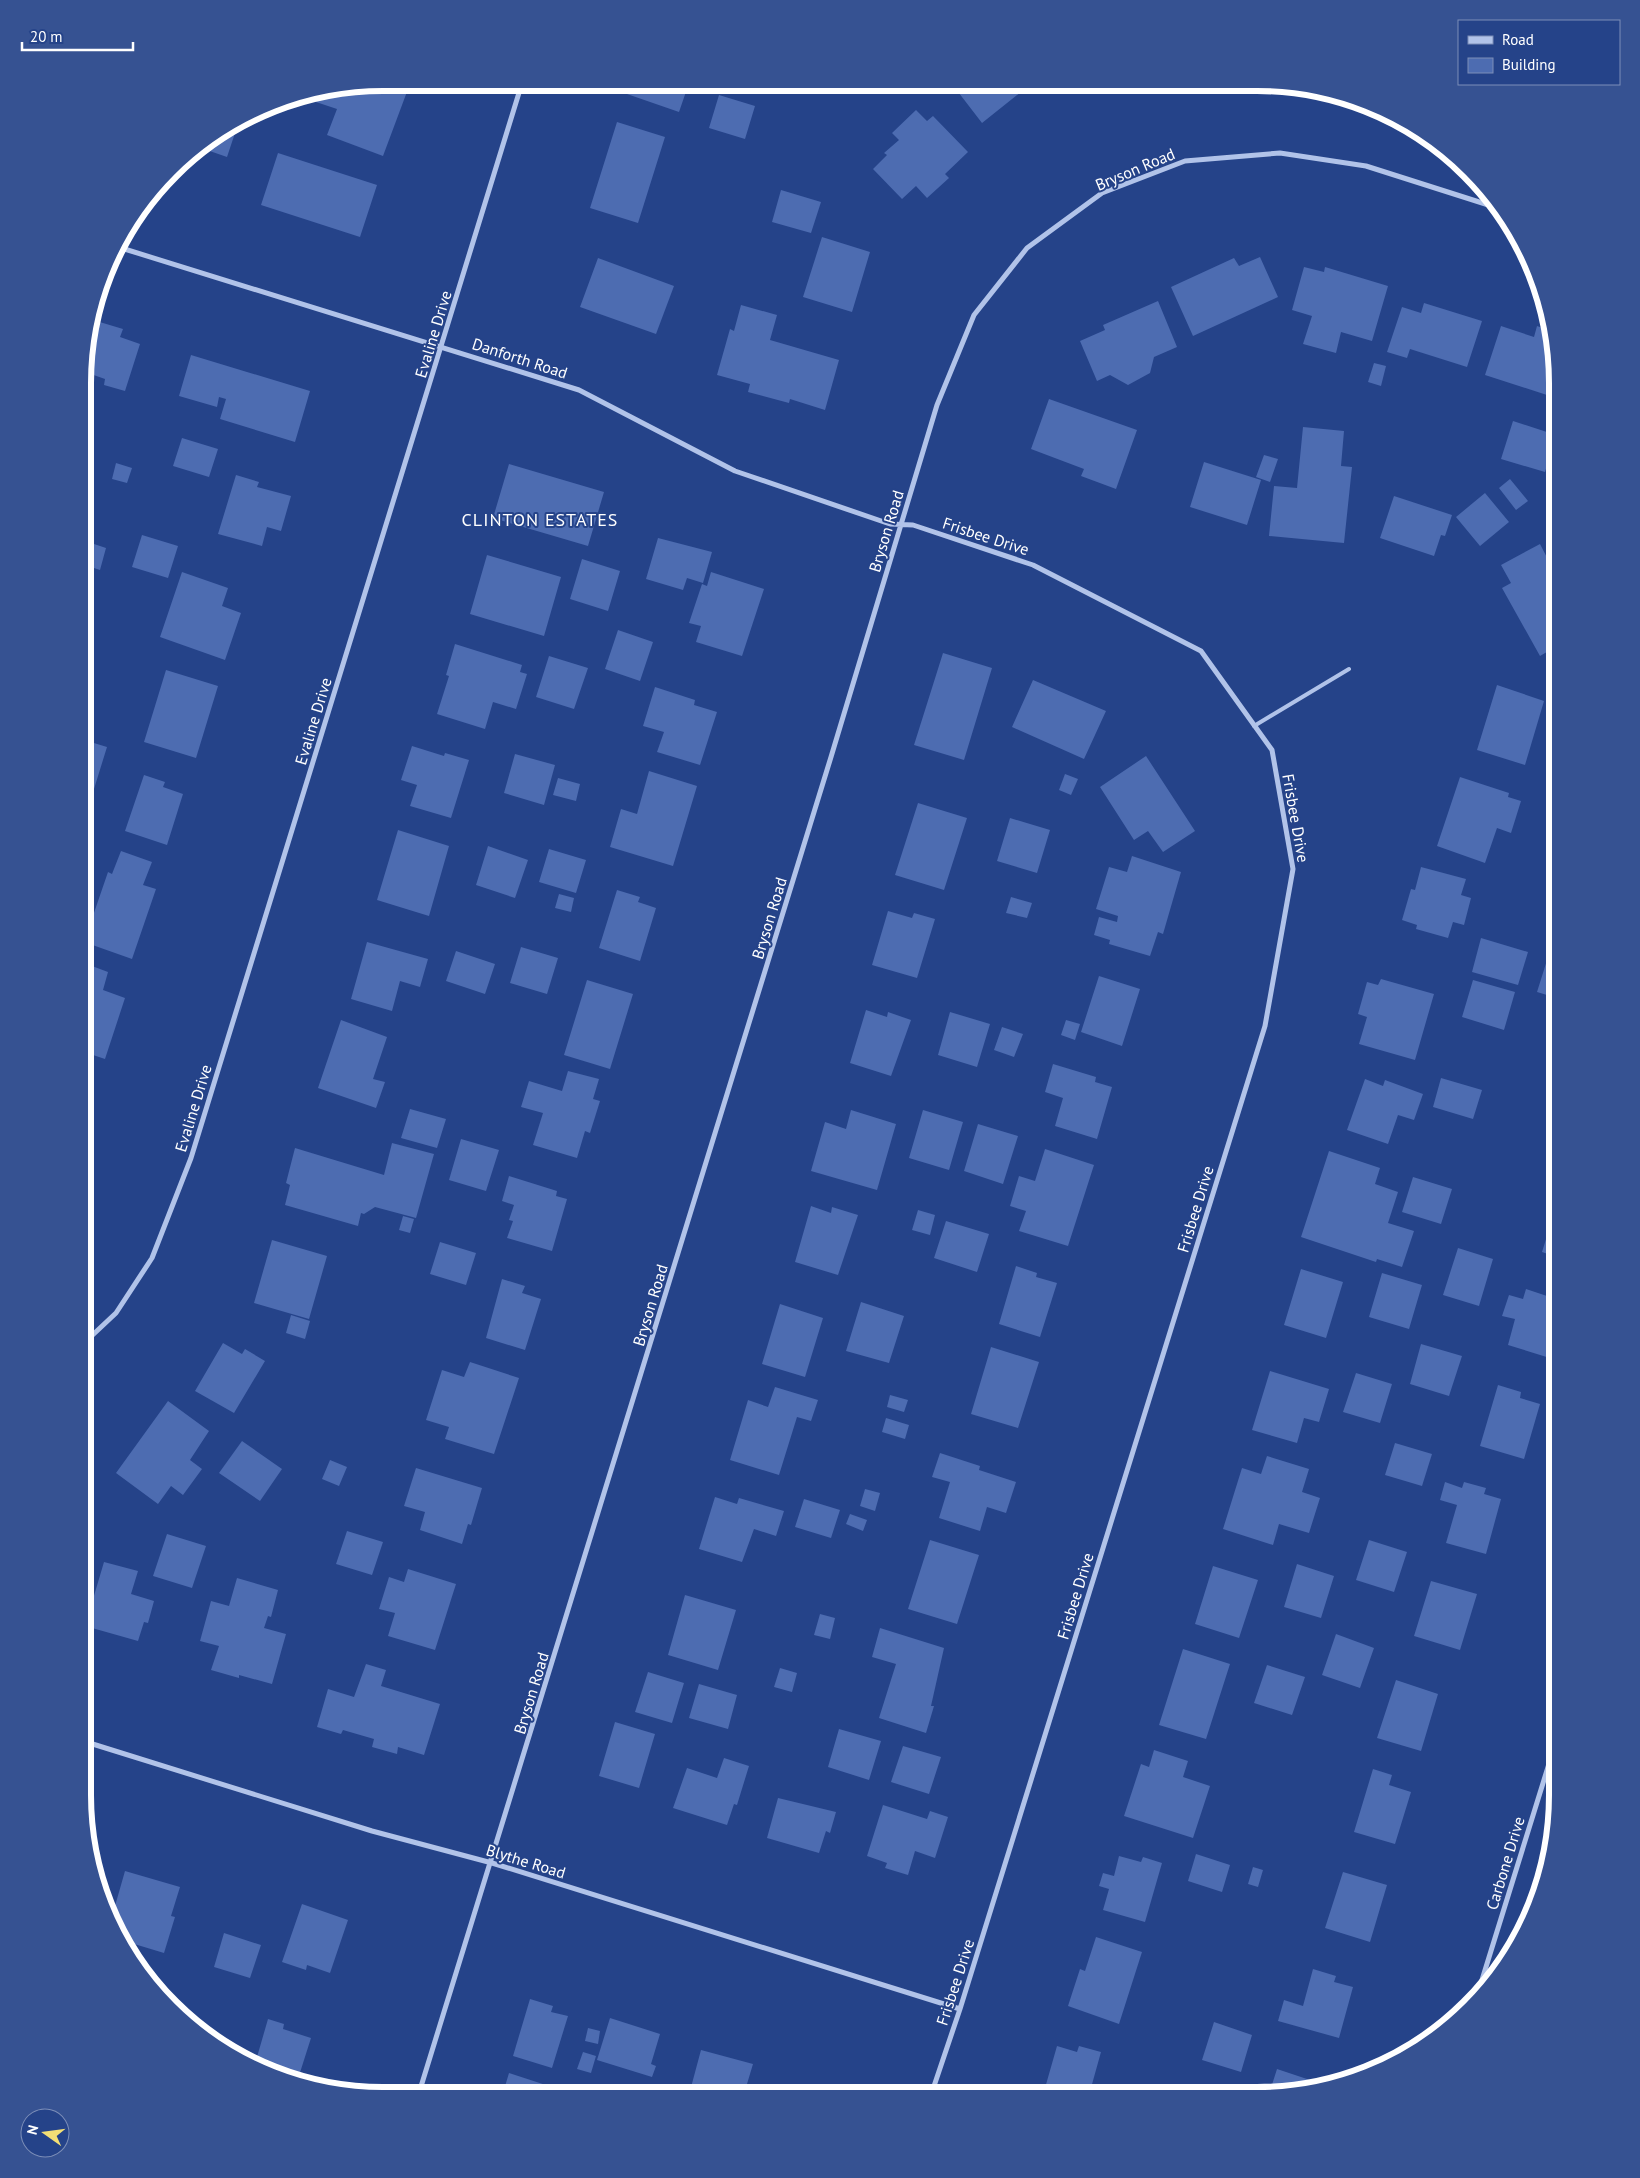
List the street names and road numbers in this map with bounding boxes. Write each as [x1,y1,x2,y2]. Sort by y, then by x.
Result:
street label: Bryson Road [1092,143,1178,195]
street label: Evaline Drive [410,288,456,380]
street label: Danforth Road [470,333,570,383]
street label: Bryson Road [864,488,908,574]
street label: Frisbee Drive [940,513,1032,559]
street label: Evaline Drive [290,675,336,767]
street label: Frisbee Drive [1278,772,1314,864]
street label: Bryson Road [747,875,791,961]
street label: Evaline Drive [170,1062,216,1154]
street label: Frisbee Drive [1172,1163,1218,1255]
street label: Bryson Road [628,1262,672,1348]
street label: Frisbee Drive [1052,1550,1098,1642]
street label: Bryson Road [509,1650,553,1736]
street label: Carbone Drive [1481,1814,1529,1912]
street label: Blythe Road [484,1839,568,1883]
street label: Frisbee Drive [932,1936,978,2028]

